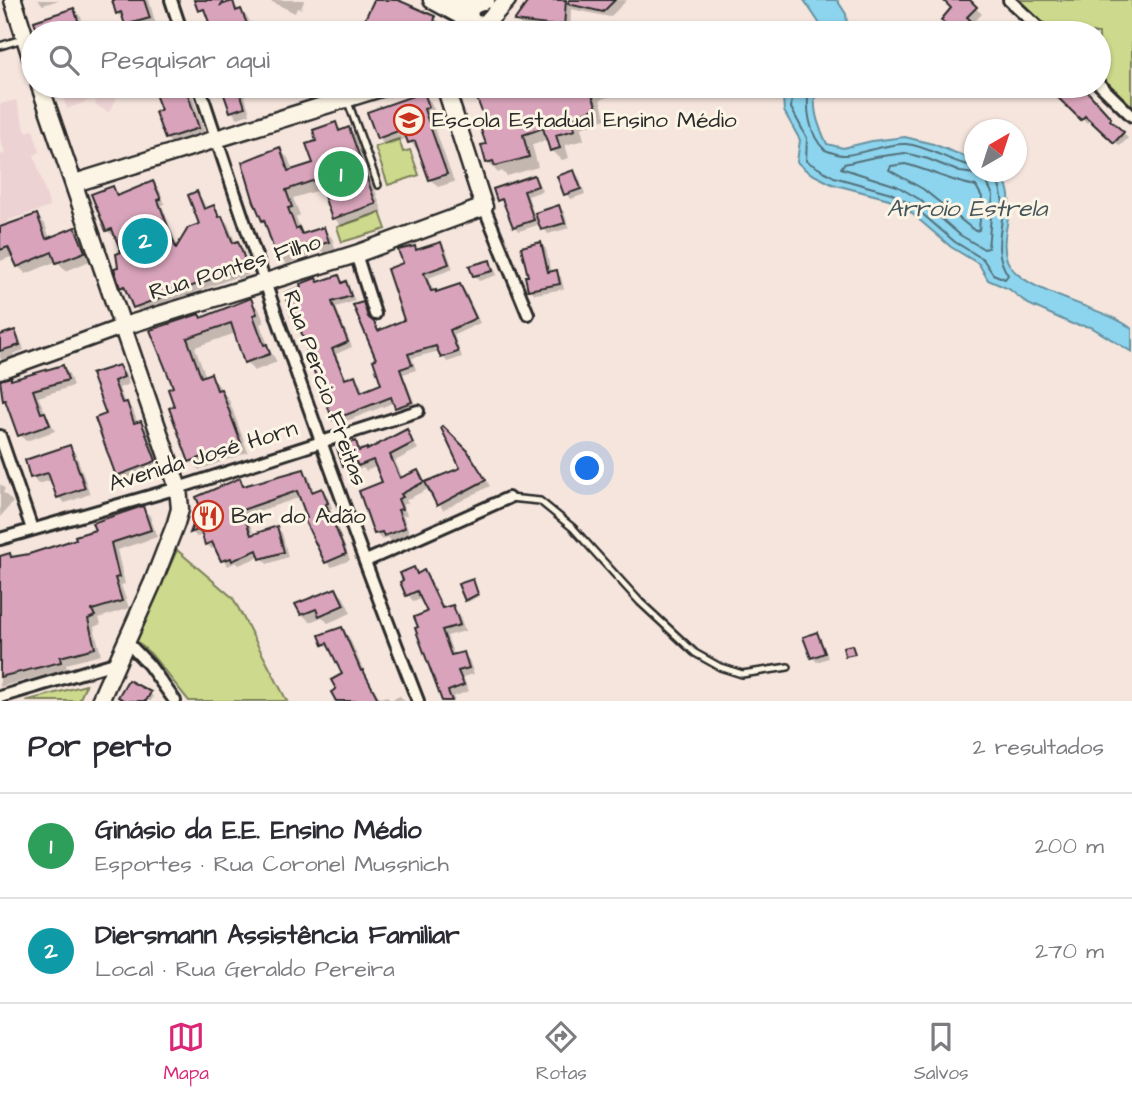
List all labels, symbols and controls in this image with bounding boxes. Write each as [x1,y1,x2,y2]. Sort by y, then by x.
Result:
search box [21,21,1111,98]
icon: search [45,41,83,79]
text: Pesquisar aqui [101,42,270,78]
school or university icon: Escola Estadual Ensino Médio [392,103,426,137]
place label: Escola Estadual Ensino Médio [432,104,737,136]
north arrow [964,119,1027,182]
pin: 1 [318,148,364,200]
water label: Arroio Estrela [887,192,1049,226]
pin: 2 [122,215,168,267]
street label: Rua Pontes Filho [145,226,325,308]
street label: Rua Percio Freitas [275,286,375,490]
street label: Avenida José Horn [105,412,301,500]
your location [570,451,604,485]
restaurant icon: Bar do Adão [191,499,225,533]
place label: Bar do Adão [231,500,366,532]
text: Por perto [28,726,171,768]
text: 2 resultados [972,731,1104,763]
text: Ginásio da E.E. Ensino Médio [95,812,422,848]
text: 1 [50,830,52,862]
text: 200 m [1035,830,1104,862]
text: Esportes · Rua Coronel Mussnich [95,848,449,880]
text: Diersmann Assistência Familiar [95,917,459,953]
text: 2 [44,935,58,967]
text: 270 m [1035,935,1104,967]
text: Local · Rua Geraldo Pereira [95,953,395,985]
tab: Mapa [163,1018,209,1087]
tab: Rotas [536,1018,587,1087]
tab: Salvos [914,1018,969,1087]

